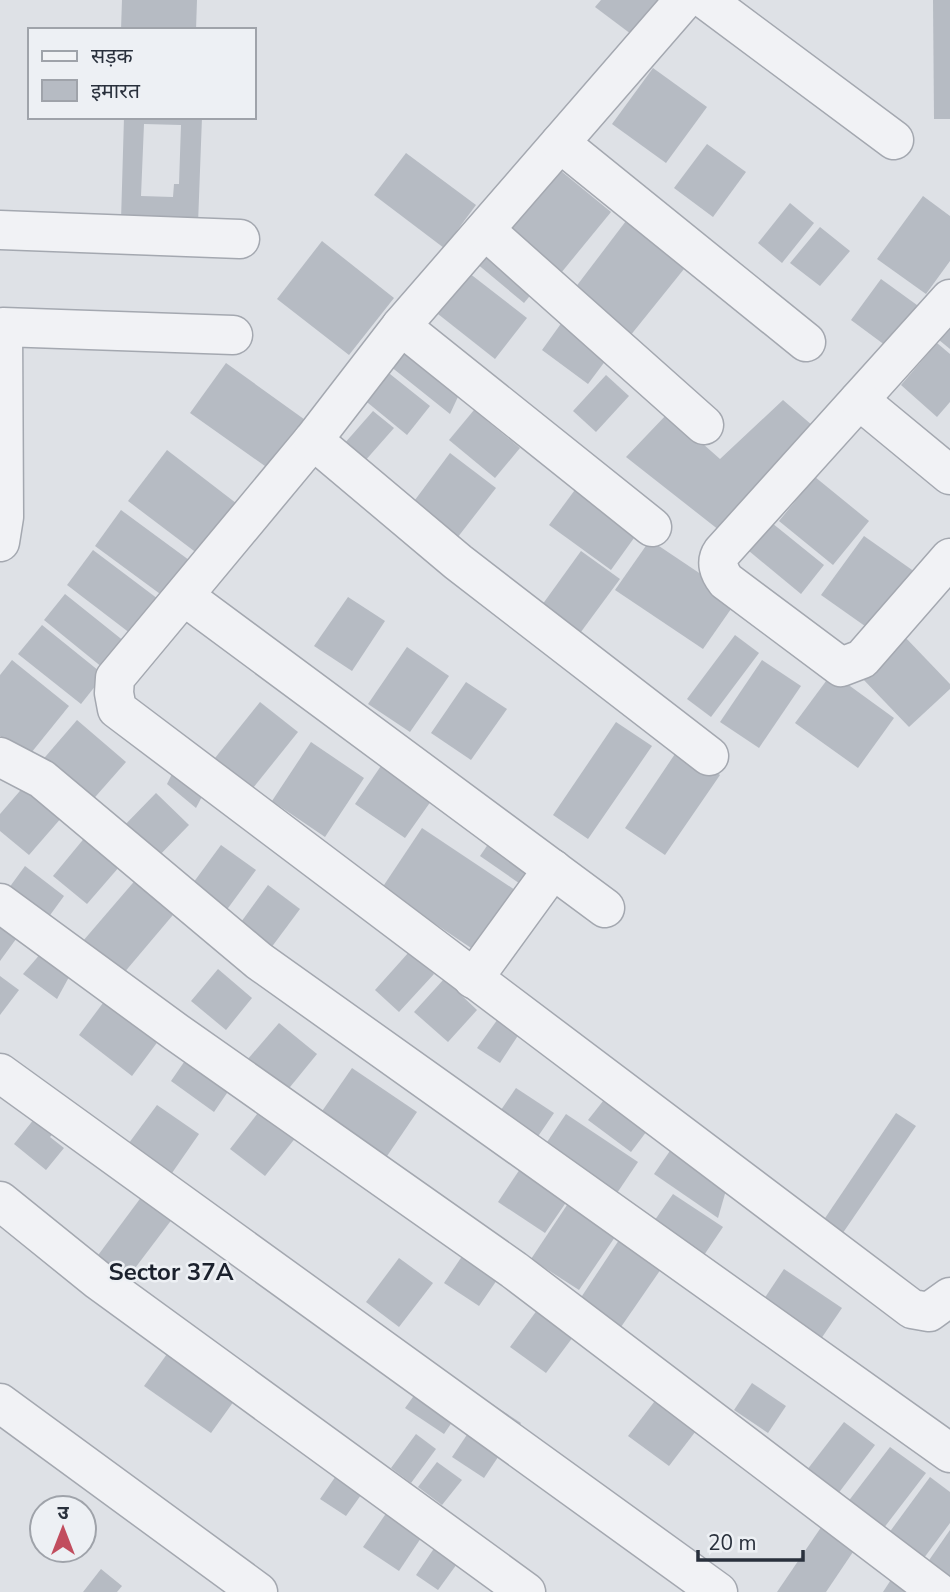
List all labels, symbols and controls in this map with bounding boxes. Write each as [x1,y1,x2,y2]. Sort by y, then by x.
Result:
legend [28,28,256,119]
text: सड़क [91,42,133,70]
text: इमारत [91,77,141,105]
district label: Sector 37A [109,1256,234,1288]
north arrow [28,1494,98,1564]
text: उ [57,1500,69,1526]
scale bar [698,1518,803,1562]
text: 20 m [708,1529,757,1557]

